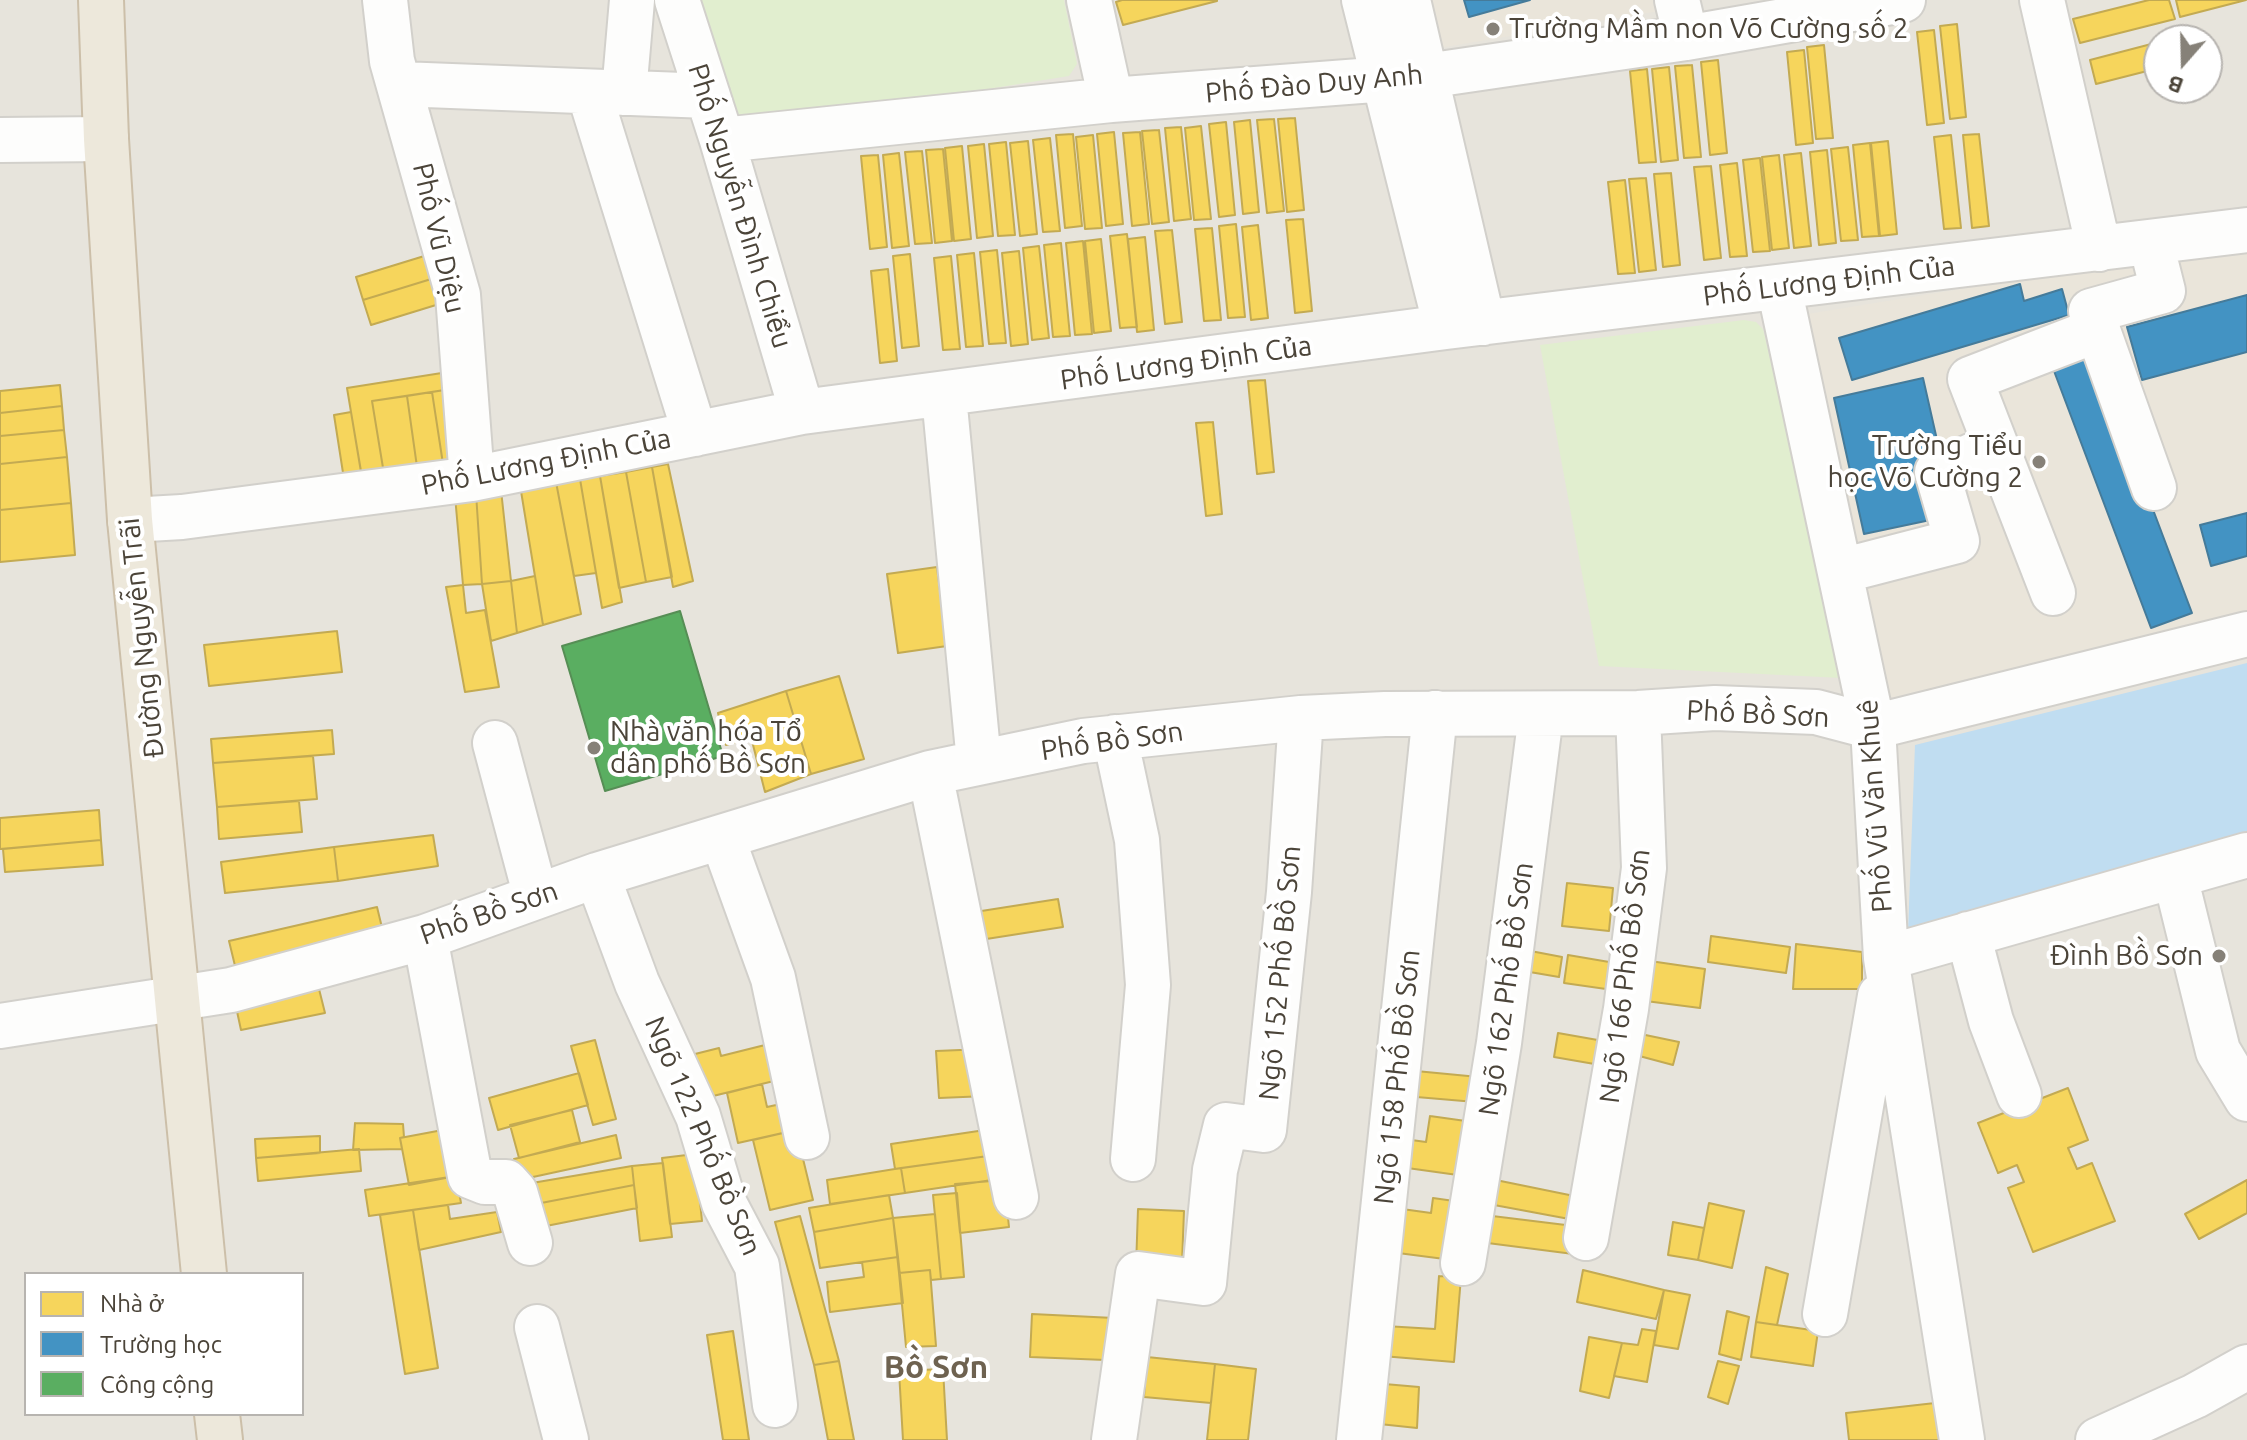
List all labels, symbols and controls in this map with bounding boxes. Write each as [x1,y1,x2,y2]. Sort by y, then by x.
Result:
place label: Trường Mầm non Võ Cường số 2 [1509,12,1908,46]
marker: Trường Mầm non Võ Cường số 2 [1484,20,1502,38]
north arrow [2143,24,2223,104]
street label: Phố Đào Duy Anh [1204,58,1424,110]
street label: Phố Nguyễn Đình Chiểu [681,60,799,352]
text: B [2164,71,2186,99]
street label: Phố Vũ Diệu [405,160,473,316]
street label: Phố Lương Định Của [1700,249,1958,313]
street label: Phố Lương Định Của [1057,329,1315,397]
street label: Phố Lương Định Của [418,421,674,503]
place label: Trường Tiểu học Võ Cường 2 [1827,429,2023,495]
marker: Trường Tiểu học Võ Cường 2 [2030,453,2048,471]
street label: Đường Nguyễn Trãi [113,516,171,760]
street label: Phố Bồ Sơn [1686,693,1830,735]
street label: Phố Vũ Văn Khuê [1851,698,1899,914]
street label: Phố Bồ Sơn [1039,714,1185,768]
place label: Nhà văn hóa Tổ dân phố Bồ Sơn [610,715,806,781]
marker: Nhà văn hóa Tổ dân phố Bồ Sơn [585,739,603,757]
street label: Ngõ 152 Phố Bồ Sơn [1252,844,1308,1102]
street label: Ngõ 166 Phố Bồ Sơn [1593,847,1657,1105]
street label: Ngõ 162 Phố Bồ Sơn [1472,860,1540,1118]
street label: Phố Bồ Sơn [416,874,562,952]
place label: Đình Bồ Sơn [2050,939,2203,973]
marker: Đình Bồ Sơn [2210,947,2228,965]
street label: Ngõ 158 Phố Bồ Sơn [1367,948,1427,1206]
street label: Ngõ 122 Phố Bồ Sơn [638,1012,768,1260]
legend [24,1272,304,1416]
text: Nhà ở [100,1290,164,1317]
text: Trường học [100,1331,222,1358]
district label: Bồ Sơn [884,1348,988,1386]
text: Công cộng [100,1371,214,1398]

